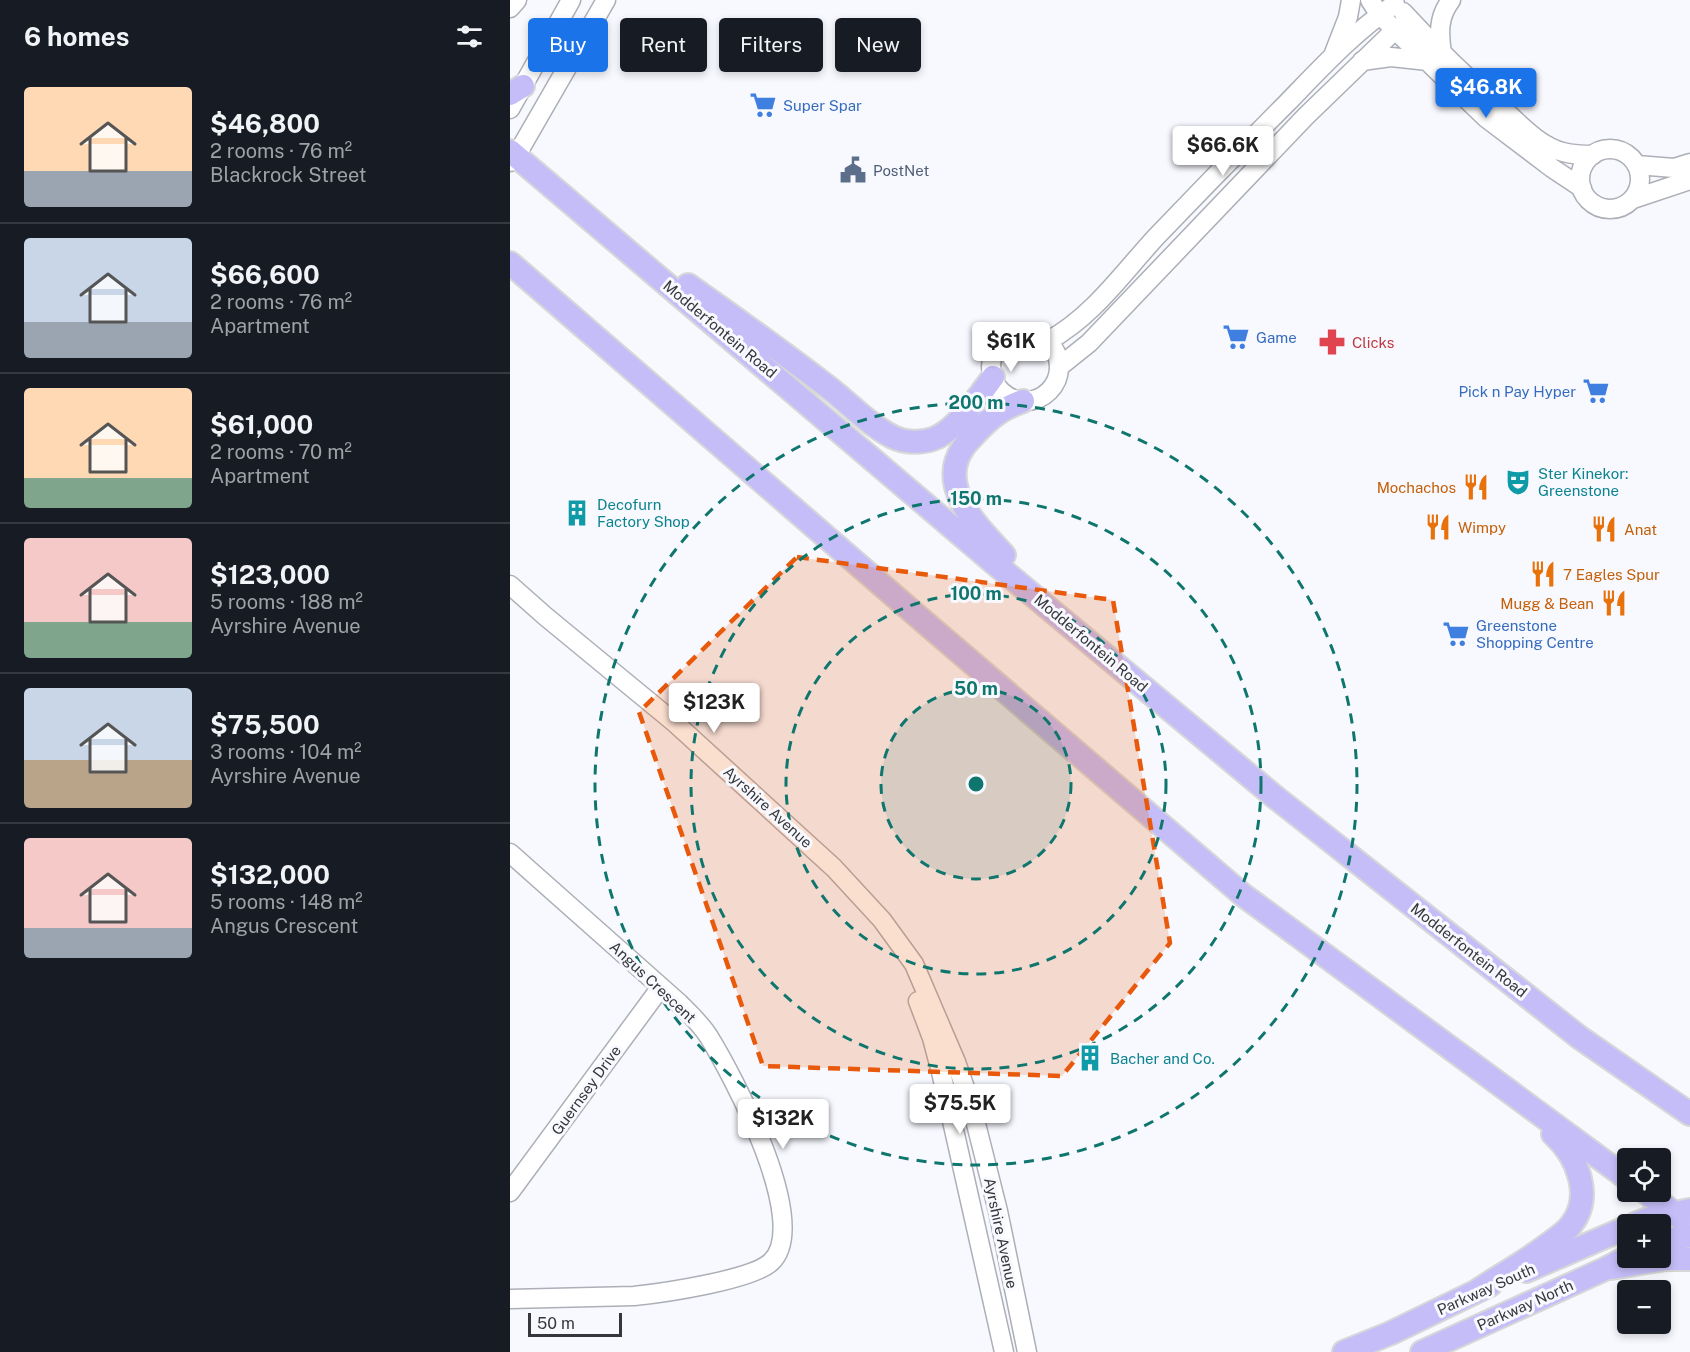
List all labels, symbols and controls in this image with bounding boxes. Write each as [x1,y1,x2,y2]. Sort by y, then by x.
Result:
chip: Buy [528,18,608,72]
chip: Rent [620,18,707,72]
chip: Filters [719,18,823,72]
chip: New [835,18,921,72]
icon: filters [453,20,486,53]
text: 6 homes [24,21,129,52]
pin: $46.8K [1437,68,1535,119]
text: $46.8K [1449,75,1523,99]
supermarket icon: Super Spar [748,90,778,120]
place label: Super Spar [783,97,862,114]
text: $46,800 [210,108,320,139]
icon: home [72,111,144,183]
pin: $66.6K [1174,126,1272,177]
text: $66.6K [1187,133,1259,157]
text: 2 rooms · 76 m² [210,139,352,163]
public building icon: PostNet [838,155,868,185]
place label: PostNet [873,162,929,179]
text: Blackrock Street [210,163,367,187]
text: $66,600 [210,259,320,290]
icon: home [72,262,144,334]
street label: Modderfontein Road [660,277,780,381]
text: 2 rooms · 76 m² [210,290,352,314]
text: Apartment [210,314,310,338]
pin: $61K [975,322,1047,373]
supermarket icon: Game [1221,322,1251,352]
pharmacy icon: Clicks [1317,327,1347,357]
text: $61K [986,329,1036,353]
place label: Game [1256,329,1297,346]
place label: Clicks [1352,334,1394,351]
supermarket icon: Pick n Pay Hyper [1581,376,1611,406]
place label: Pick n Pay Hyper [1458,383,1576,400]
text: 200 m [949,392,1003,413]
text: $61,000 [210,409,313,440]
icon: home [72,412,144,484]
text: 2 rooms · 70 m² [210,440,352,464]
text: Apartment [210,464,310,488]
place label: Ster Kinekor: Greenstone [1538,465,1628,499]
theatre icon: Ster Kinekor: Greenstone [1503,467,1533,497]
restaurant icon: Mochachos [1461,472,1491,502]
place label: Mochachos [1377,479,1456,496]
text: 150 m [950,488,1002,509]
place label: Decofurn Factory Shop [597,496,690,530]
building icon: Decofurn Factory Shop [562,498,592,528]
restaurant icon: Wimpy [1423,512,1453,542]
restaurant icon: Anat [1589,514,1619,544]
place label: Wimpy [1458,519,1506,536]
place label: Anat [1624,521,1657,538]
text: $123,000 [210,559,330,590]
restaurant icon: 7 Eagles Spur [1528,559,1558,589]
icon: home [72,562,144,634]
place label: 7 Eagles Spur [1563,566,1660,583]
text: 100 m [950,583,1002,604]
restaurant icon: Mugg & Bean [1599,588,1629,618]
text: 5 rooms · 188 m² [210,590,363,614]
street label: Modderfontein Road [1031,591,1151,695]
place label: Mugg & Bean [1500,595,1594,612]
text: Ayrshire Avenue [210,614,361,638]
place label: Greenstone Shopping Centre [1476,617,1594,651]
supermarket icon: Greenstone Shopping Centre [1441,619,1471,649]
text: 50 m [954,678,998,699]
pin: $123K [672,683,756,734]
text: $123K [683,690,745,714]
text: $75,500 [210,709,320,740]
icon: home [72,712,144,784]
text: 3 rooms · 104 m² [210,740,362,764]
street label: Ayrshire Avenue [720,763,816,851]
text: Ayrshire Avenue [210,764,361,788]
centre of rings [966,774,986,794]
text: $132,000 [210,859,330,890]
icon: home [72,862,144,934]
text: 5 rooms · 148 m² [210,890,363,914]
street label: Modderfontein Road [1408,899,1530,1001]
text: Angus Crescent [210,914,358,938]
street label: Angus Crescent [607,938,700,1026]
street label: Guernsey Drive [548,1042,624,1138]
building icon: Bacher and Co. [1075,1043,1105,1073]
place label: Bacher and Co. [1110,1050,1215,1067]
pin: $75.5K [911,1084,1009,1135]
text: $75.5K [924,1091,996,1115]
pin: $132K [741,1099,825,1150]
text: $132K [752,1106,814,1130]
map controls [1617,1148,1671,1334]
button: locate [1617,1148,1671,1202]
street label: Ayrshire Avenue [981,1176,1021,1290]
button: + [1617,1214,1671,1268]
street label: Parkway South [1435,1260,1537,1318]
street label: Parkway North [1474,1276,1576,1334]
button: − [1617,1280,1671,1334]
scale bar [528,1310,622,1338]
text: 50 m [537,1314,575,1333]

